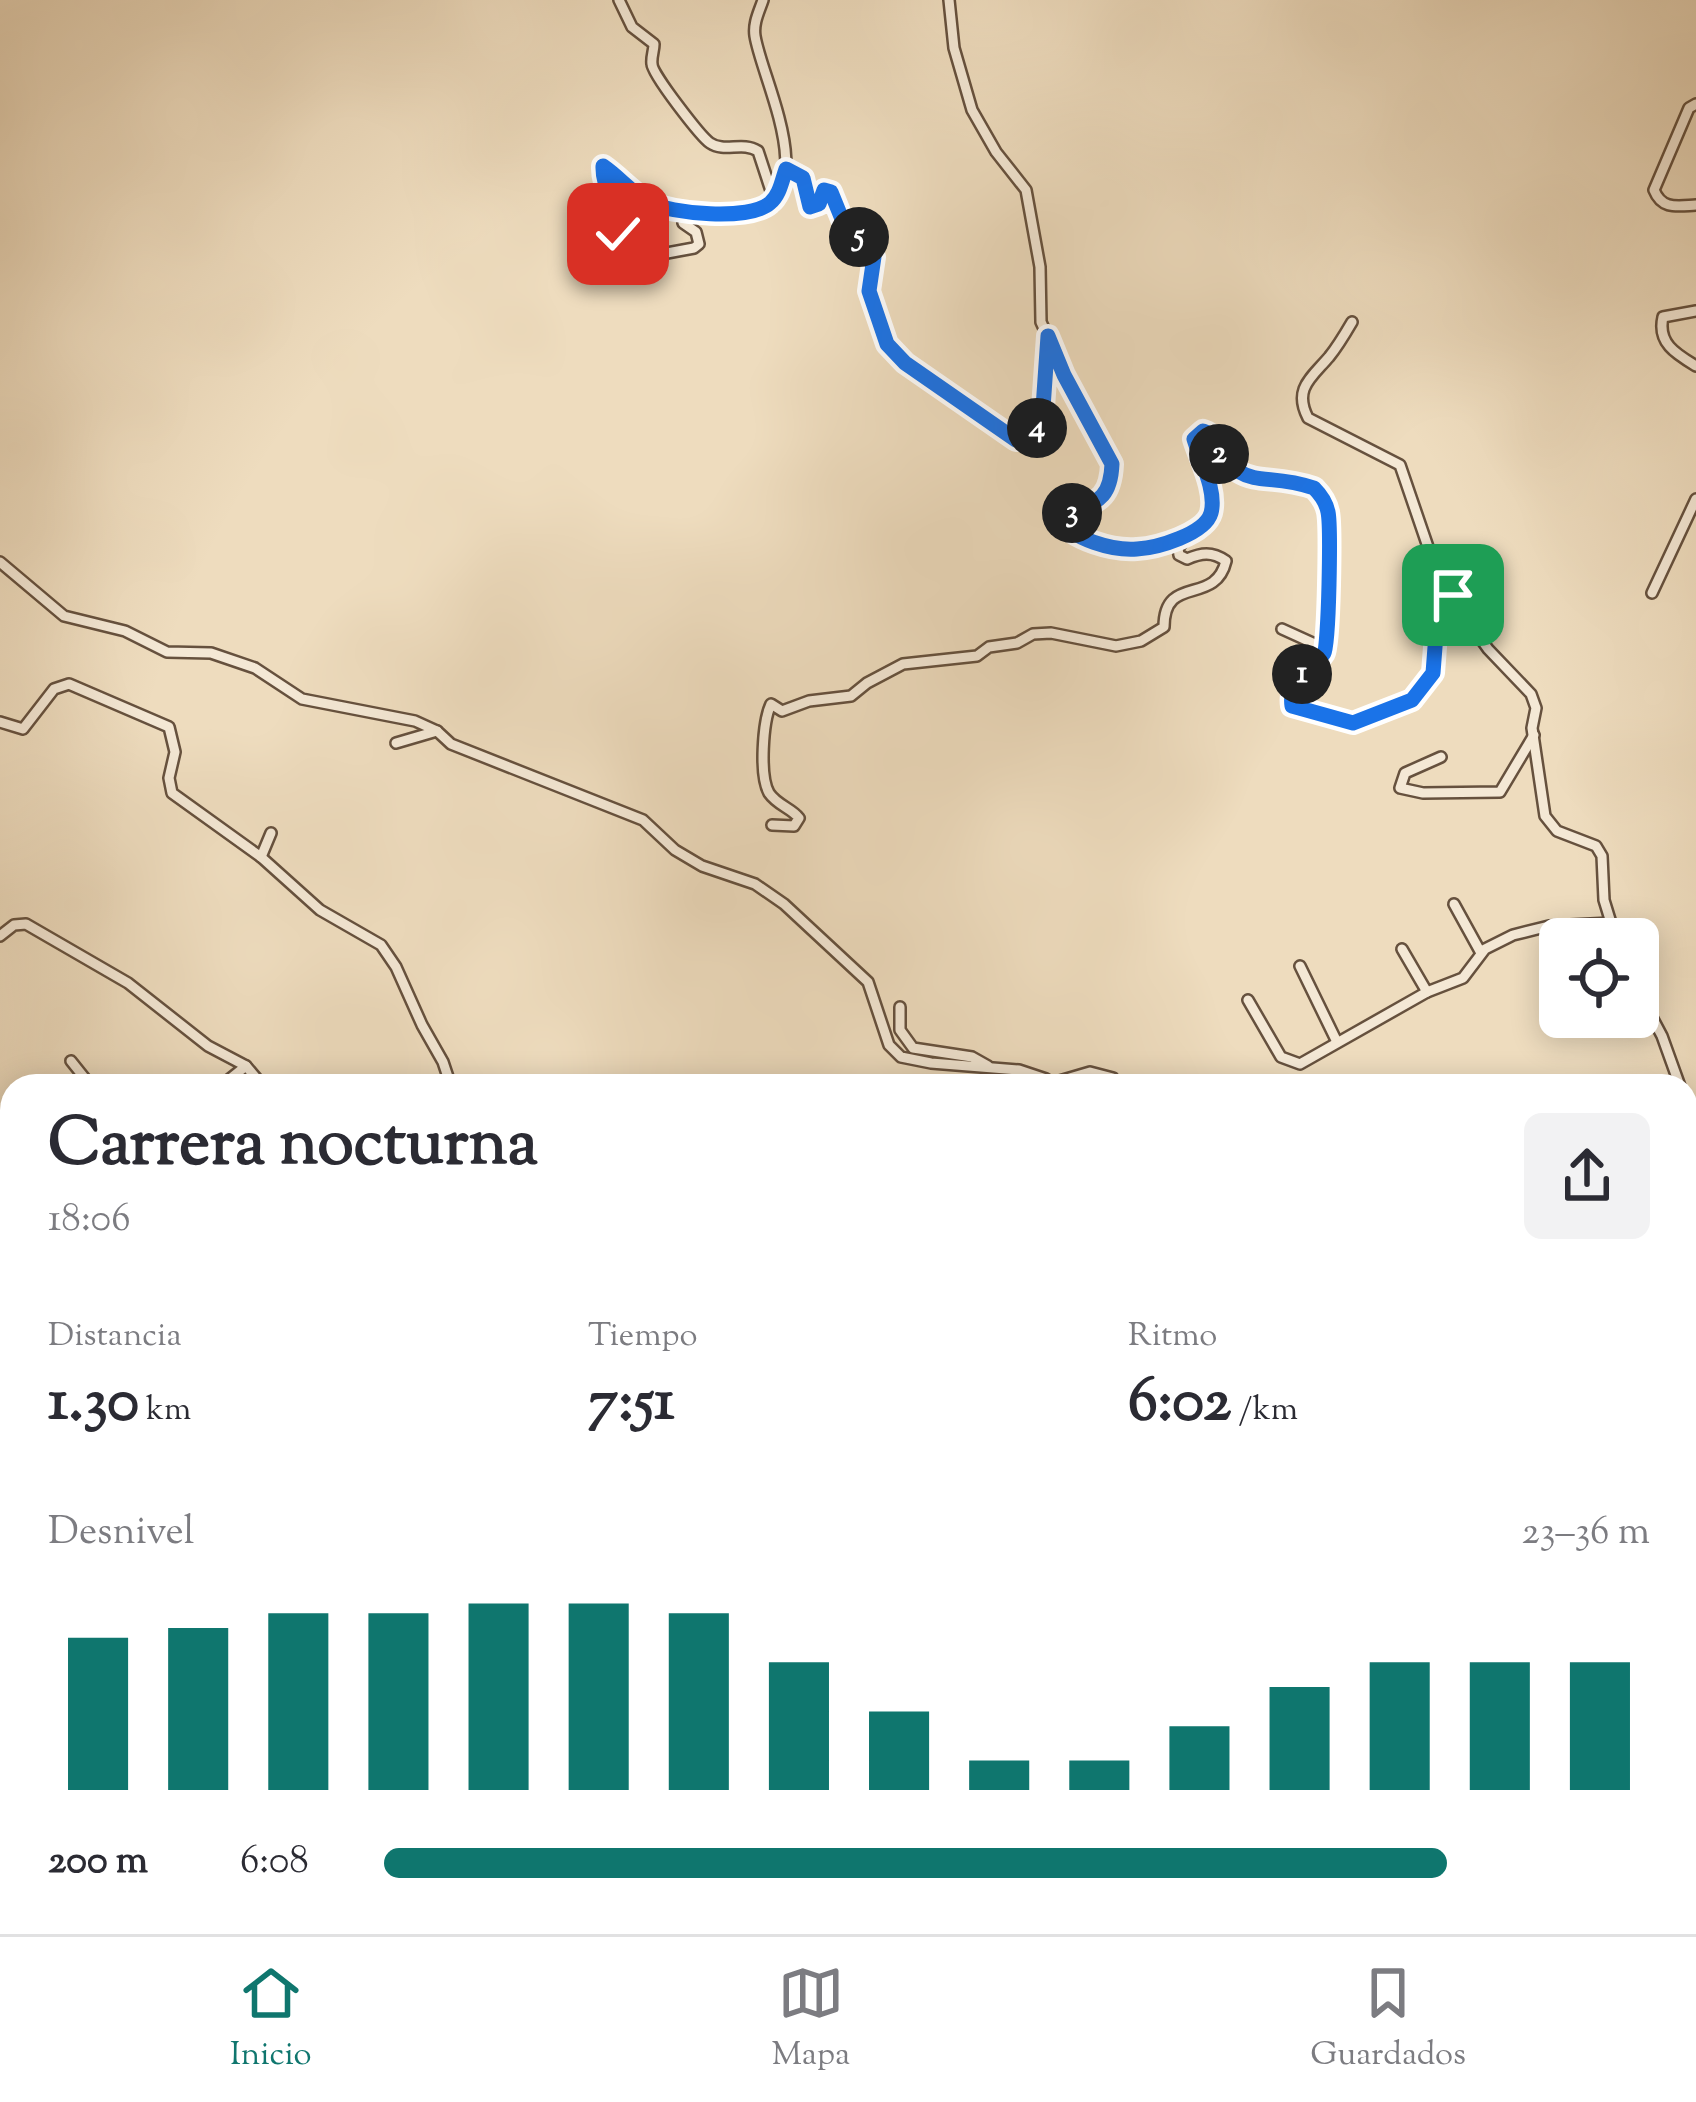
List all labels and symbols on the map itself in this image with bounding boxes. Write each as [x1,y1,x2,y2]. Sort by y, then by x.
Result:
pin [567,183,669,285]
pin: 5 [829,207,889,267]
pin: 4 [1007,398,1067,458]
pin: 2 [1189,424,1249,484]
pin: 3 [1042,483,1102,543]
pin [1402,544,1504,646]
pin: 1 [1272,644,1332,704]

